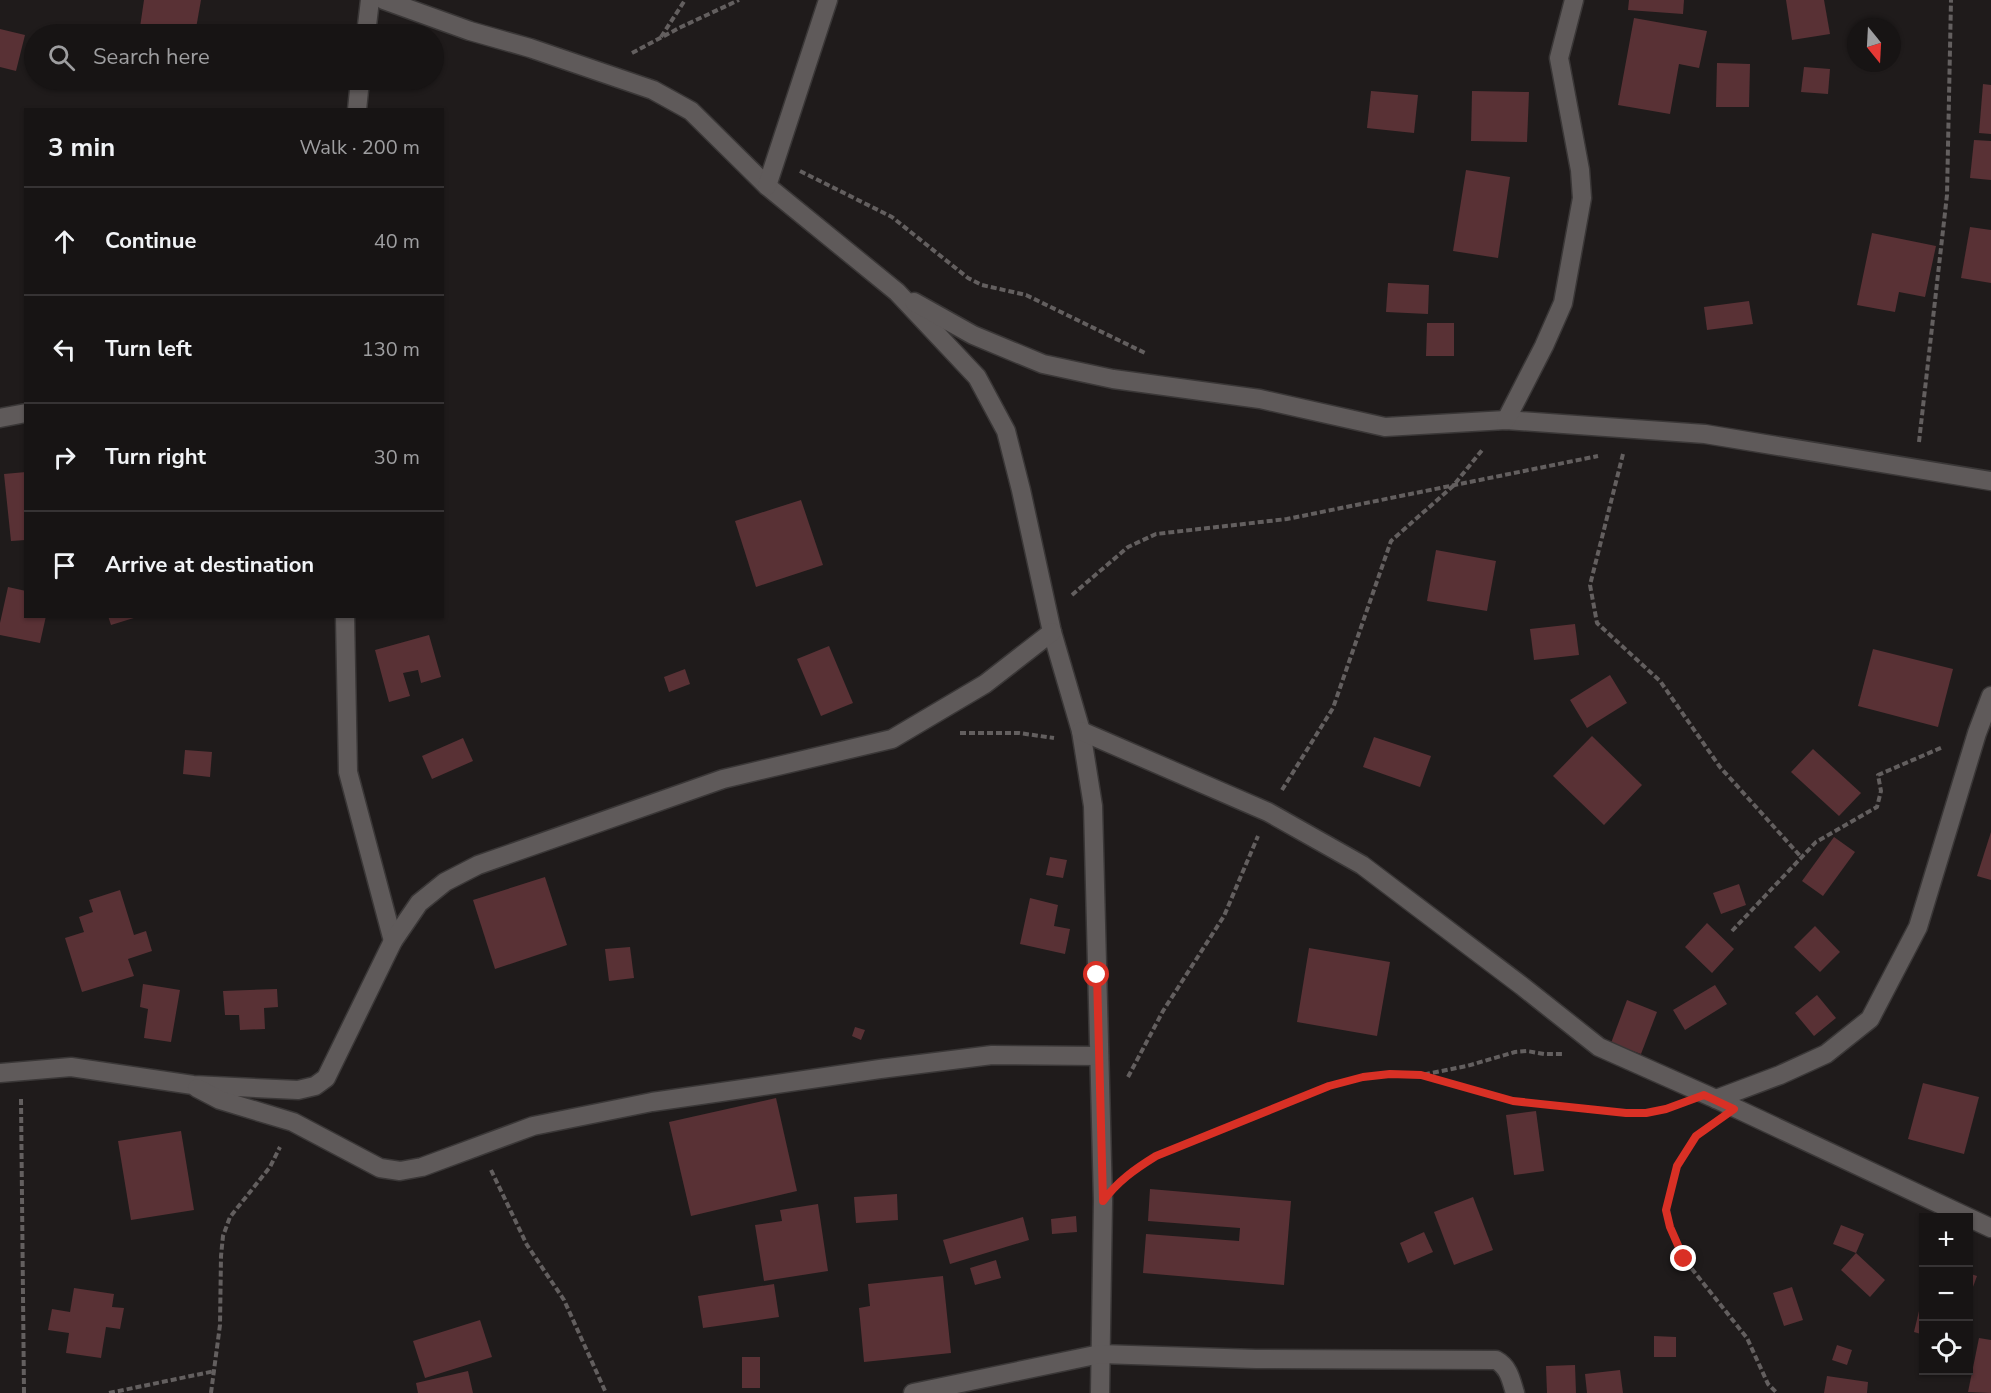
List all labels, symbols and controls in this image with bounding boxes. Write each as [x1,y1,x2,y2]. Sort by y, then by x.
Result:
north arrow [1847,18,1901,72]
search box [24,24,444,90]
icon: search [45,41,78,74]
text: Search here [93,42,210,72]
text: 3 min [48,130,115,165]
text: Walk · 200 m [300,134,420,161]
icon: ahead [48,225,81,258]
text: Continue [105,226,196,256]
text: 40 m [374,228,420,255]
icon: left [48,333,81,366]
text: Turn left [105,334,192,364]
text: 130 m [362,336,420,363]
icon: right [48,441,81,474]
text: Turn right [105,442,206,472]
text: 30 m [374,444,420,471]
icon: arrive [48,549,81,582]
text: Arrive at destination [105,550,314,580]
route start [1083,961,1109,987]
map controls [1919,1213,1973,1375]
button: + [1919,1213,1973,1267]
route end [1670,1245,1696,1271]
button: − [1919,1267,1973,1321]
button: locate [1919,1321,1973,1375]

